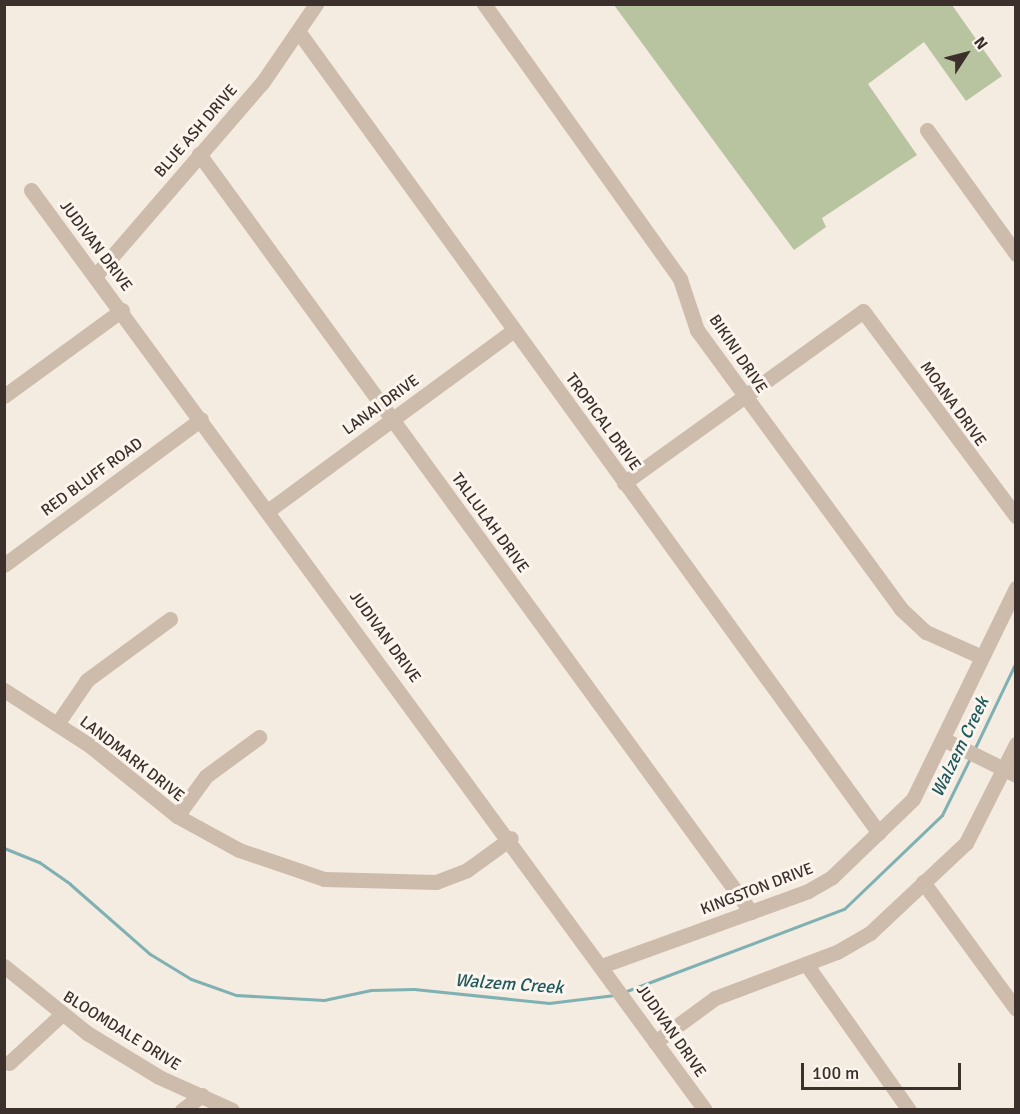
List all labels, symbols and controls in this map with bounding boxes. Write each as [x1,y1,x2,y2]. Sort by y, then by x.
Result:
north arrow [936,24,996,84]
text: N [969,33,992,54]
street label: BLUE ASH DRIVE [150,81,242,181]
street label: JUDIVAN DRIVE [56,197,136,295]
street label: BIKINI DRIVE [705,311,771,397]
street label: MOANA DRIVE [916,358,990,450]
street label: TROPICAL DRIVE [561,370,645,474]
street label: LANAI DRIVE [339,371,423,439]
street label: RED BLUFF ROAD [37,434,147,520]
street label: TALLULAH DRIVE [447,469,533,577]
street label: JUDIVAN DRIVE [345,587,425,687]
water label: Walzem Creek [926,693,994,801]
street label: LANDMARK DRIVE [76,712,188,806]
street label: KINGSTON DRIVE [698,859,816,919]
water label: Walzem Creek [454,969,564,999]
street label: JUDIVAN DRIVE [632,981,710,1081]
street label: BLOOMDALE DRIVE [60,987,184,1075]
scale bar [804,1051,964,1089]
text: 100 m [812,1062,859,1084]

